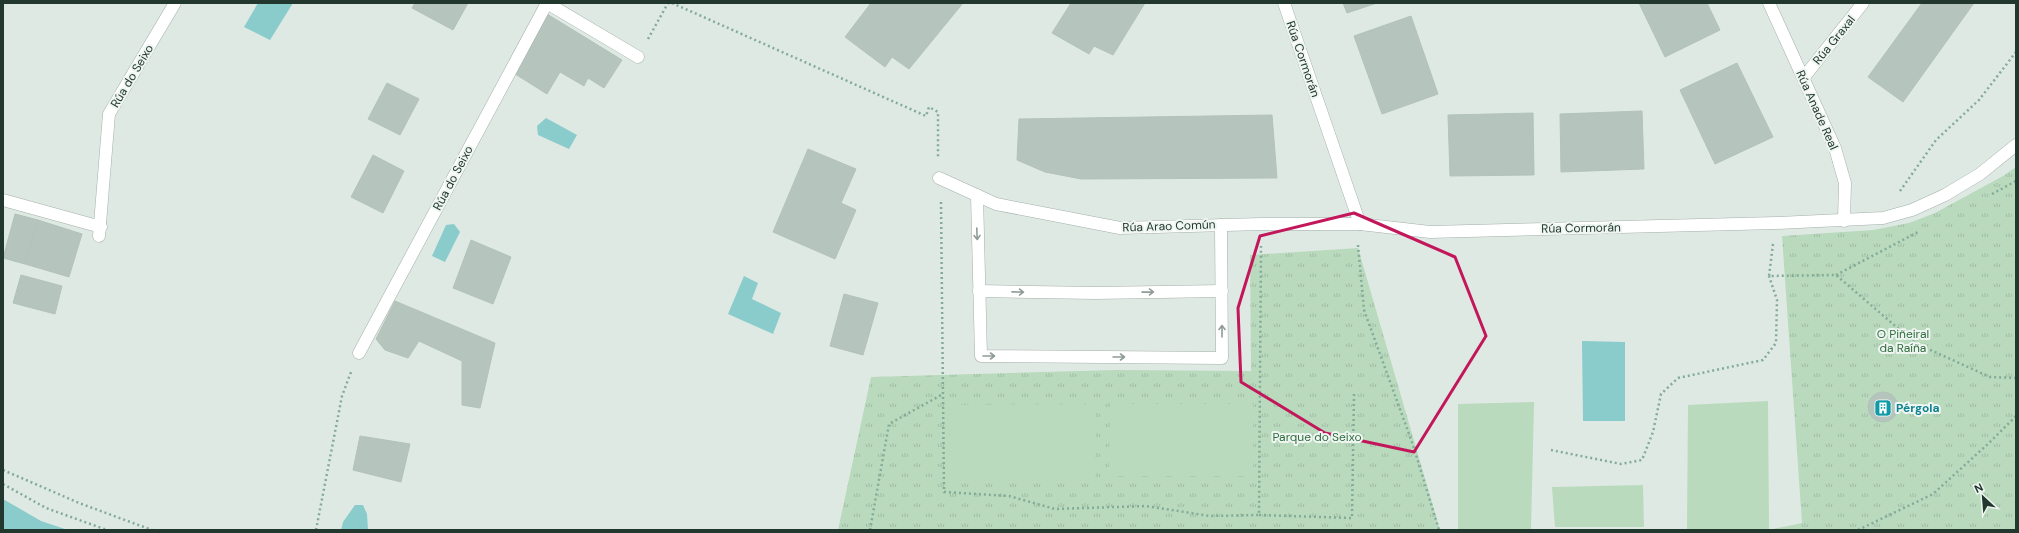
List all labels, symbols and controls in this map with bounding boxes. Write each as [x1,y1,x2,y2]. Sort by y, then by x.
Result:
street label: Rúa Graxal [1809,12,1859,68]
street label: Rúa Cormorán [1282,19,1324,99]
street label: Rúa do Seixo [107,41,157,111]
street label: Rúa Anade Real [1792,68,1842,152]
street label: Rúa do Seixo [429,143,477,213]
street label: Rúa Arao Común [1122,216,1216,236]
street label: Rúa Cormorán [1541,219,1621,237]
one-way arrow [974,227,981,240]
one-way arrow [1011,288,1024,296]
one-way arrow [1141,288,1154,296]
one-way arrow [1218,325,1226,338]
park label: O Piñeiral da Raíña [1877,326,1929,356]
one-way arrow [982,352,995,360]
one-way arrow [1112,353,1125,361]
building icon: Pérgola [1873,398,1893,418]
place label: Pérgola [1896,400,1940,416]
park label: Parque do Seixo [1272,429,1362,445]
north arrow [1963,477,2003,517]
text: N [1972,480,1985,496]

